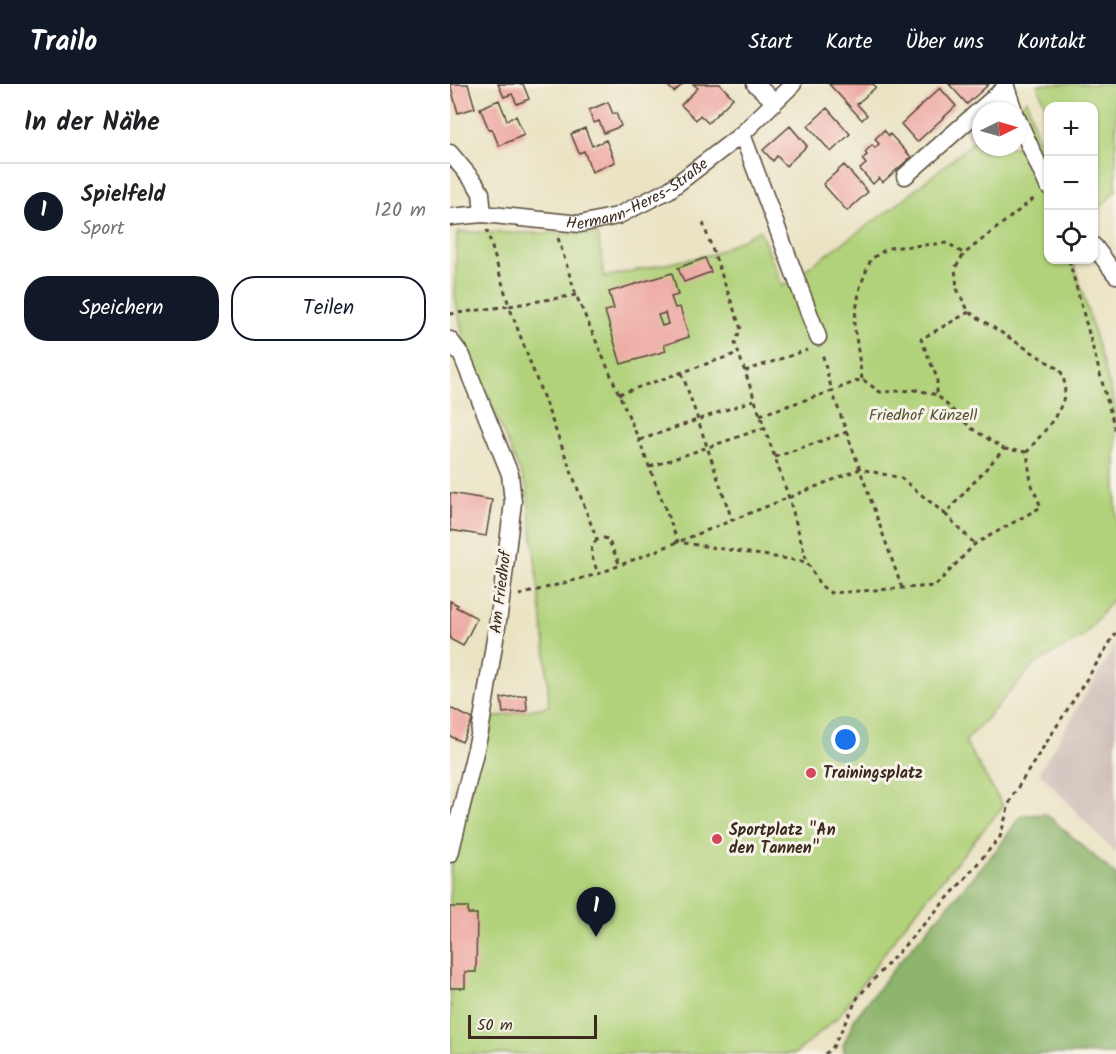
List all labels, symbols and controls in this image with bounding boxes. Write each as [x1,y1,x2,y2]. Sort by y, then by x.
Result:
text: Trailo [30,20,97,65]
text: Start [748,26,793,59]
text: Karte [826,26,872,59]
text: Über uns [905,26,984,59]
text: Kontakt [1017,26,1086,59]
text: In der Nähe [24,102,160,144]
north arrow [972,102,1026,156]
map controls [1044,102,1098,264]
button: + [1044,102,1098,156]
street label: Hermann-Heres-Straße [565,152,714,237]
button: − [1044,156,1098,210]
text: Spielfeld [81,178,165,213]
text: 1 [40,195,47,227]
text: 120 m [374,195,426,227]
button: locate [1044,210,1098,264]
text: Sport [81,213,125,245]
button: Speichern [24,276,219,341]
button: Teilen [231,276,426,341]
park label: Friedhof Künzell [869,403,977,428]
street label: Am Friedhof [484,547,519,635]
your location [831,725,860,754]
place label: Trainingsplatz [823,761,923,786]
marker: Trainingsplatz [804,766,818,780]
place label: Sportplatz "An den Tannen" [729,818,836,861]
marker: Sportplatz "An den Tannen" [710,832,724,846]
pin: 1 [576,888,616,937]
scale bar [468,1012,597,1040]
text: 50 m [477,1013,513,1038]

